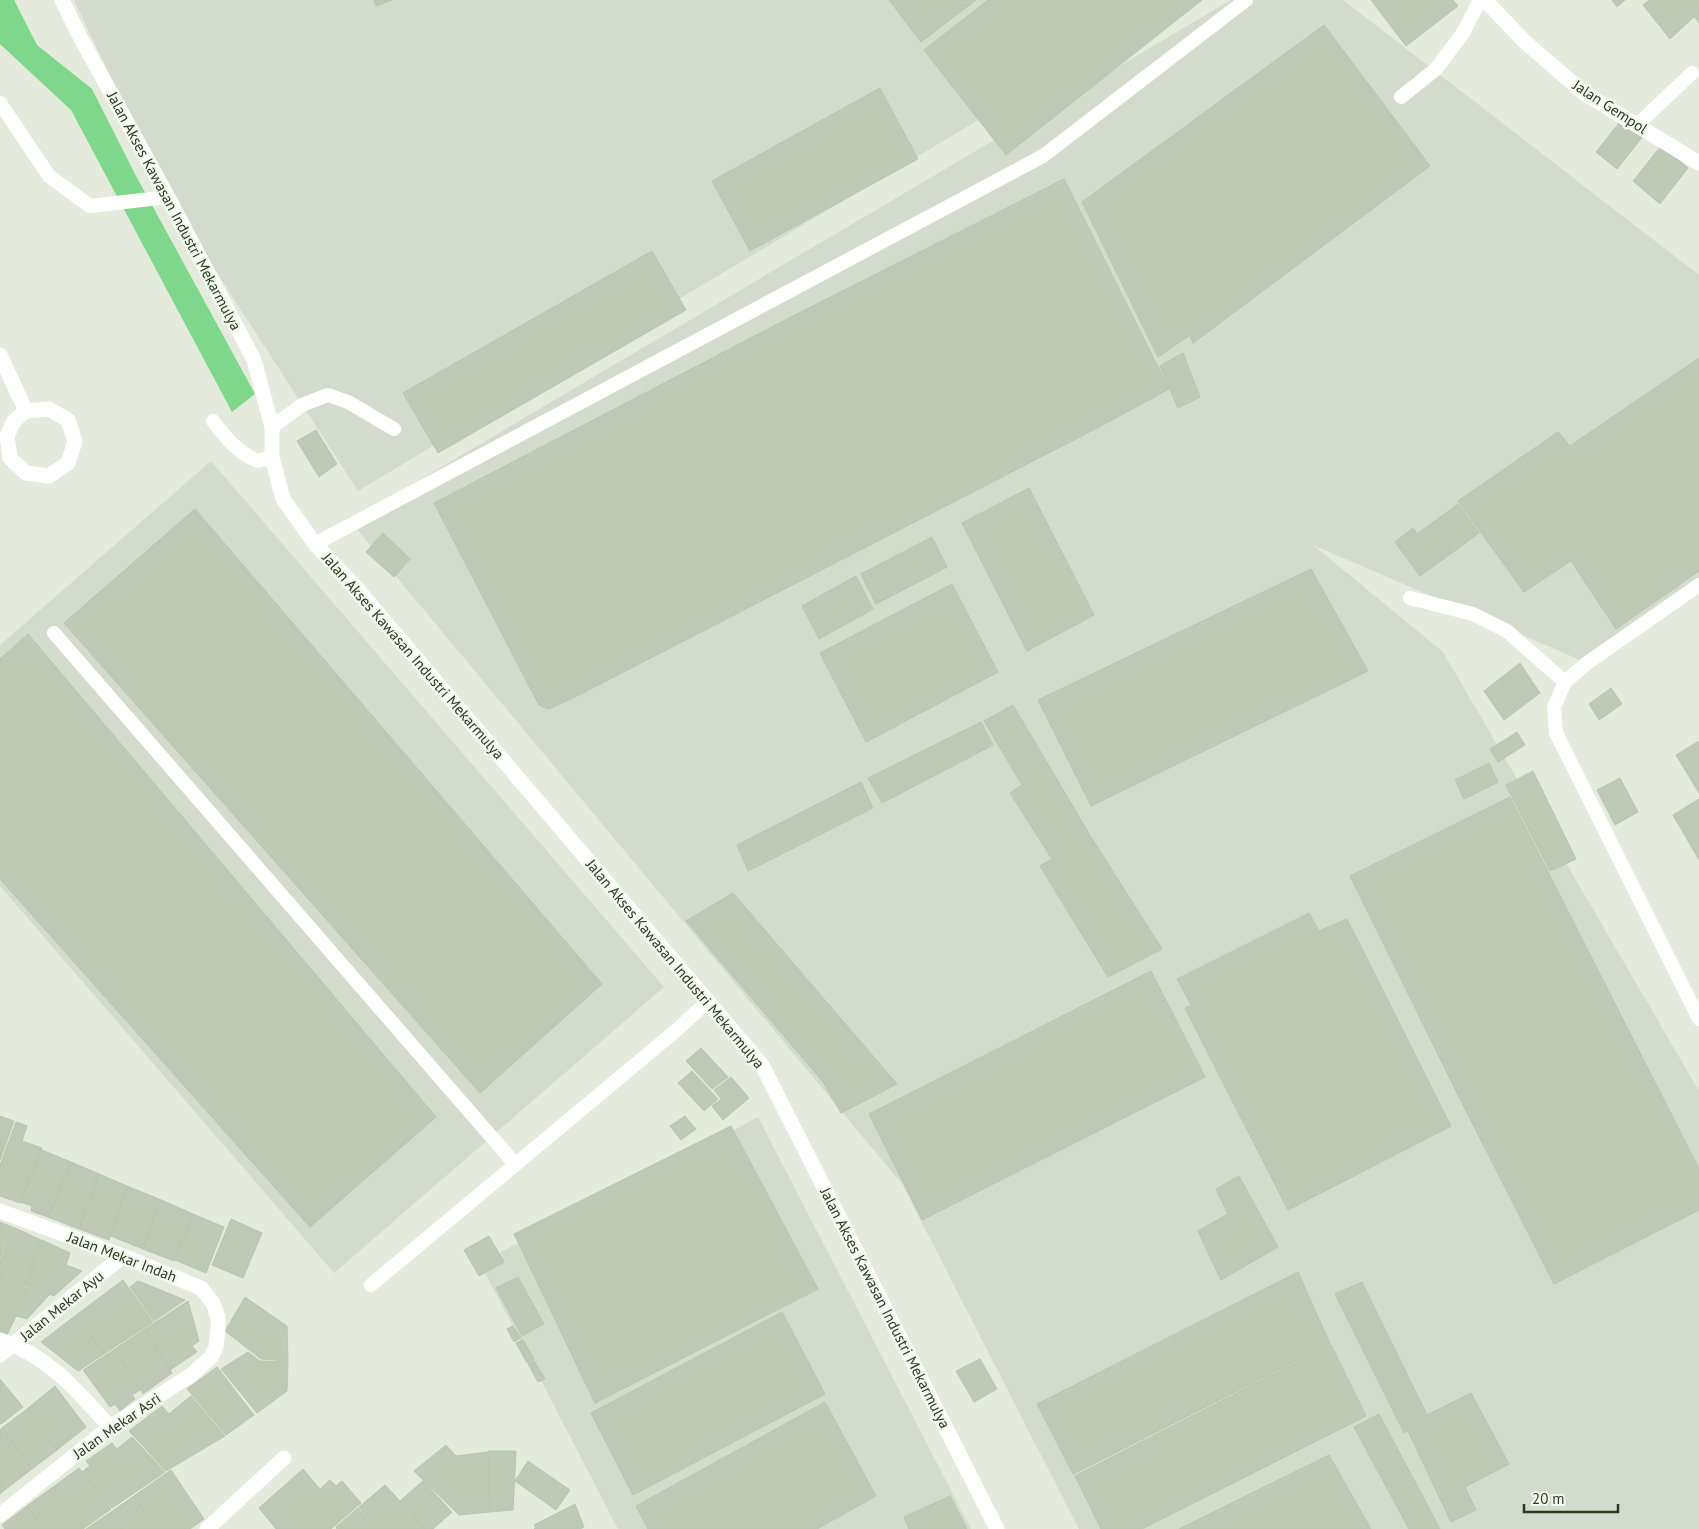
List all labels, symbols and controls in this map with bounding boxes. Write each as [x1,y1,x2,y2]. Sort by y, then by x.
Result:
street label: Jalan Gempol [1568,75,1652,138]
street label: Jalan Akses Kawasan Industri Mekarmulya [103,87,246,333]
street label: Jalan Akses Kawasan Industri Mekarmulya [318,548,508,763]
street label: Jalan Akses Kawasan Industri Mekarmulya [581,854,769,1072]
street label: Jalan Akses Kawasan Industri Mekarmulya [816,1183,955,1431]
street label: Jalan Mekar Indah [64,1227,179,1286]
street label: Jalan Mekar Ayu [15,1266,107,1346]
street label: Jalan Mekar Asri [68,1388,164,1463]
scale bar [1524,1482,1618,1514]
text: 20 m [1532,1489,1565,1508]

